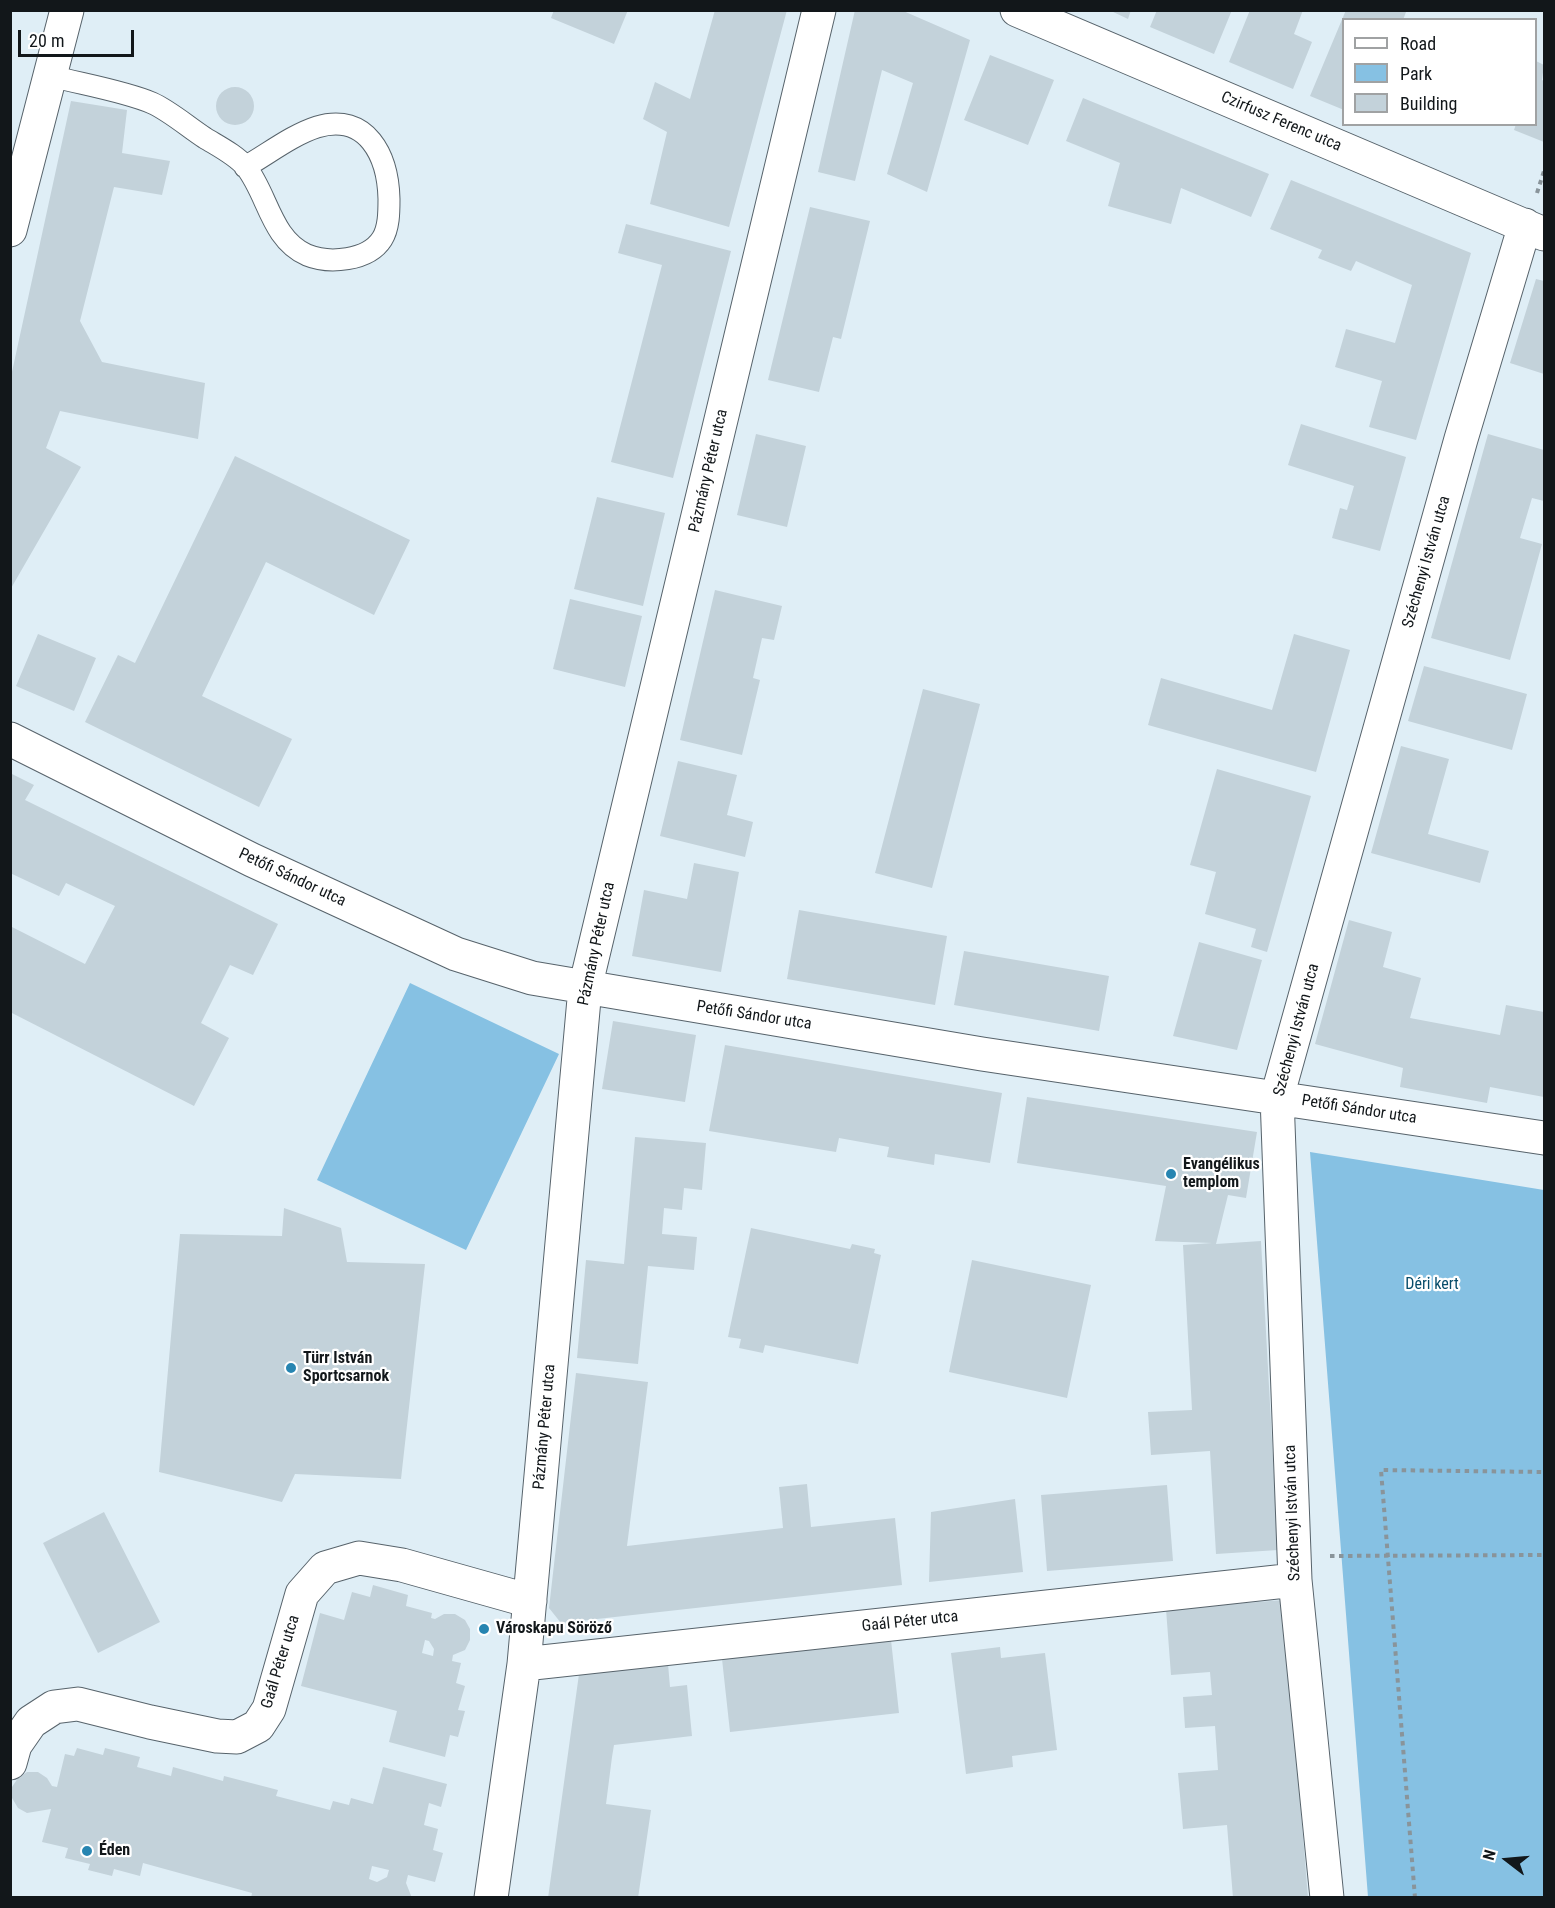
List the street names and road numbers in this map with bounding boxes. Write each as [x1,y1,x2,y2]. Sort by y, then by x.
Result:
street label: Czirfusz Ferenc utca [1218,88,1344,156]
street label: Pázmány Péter utca [685,408,733,534]
street label: Széchenyi István utca [1399,494,1455,630]
street label: Petőfi Sándor utca [235,845,349,911]
street label: Pázmány Péter utca [575,880,619,1008]
street label: Széchenyi István utca [1270,962,1324,1098]
street label: Petőfi Sándor utca [695,997,813,1035]
street label: Petőfi Sándor utca [1300,1091,1418,1129]
street label: Pázmány Péter utca [530,1363,560,1491]
street label: Széchenyi István utca [1281,1444,1305,1582]
street label: Gaál Péter utca [861,1607,959,1637]
street label: Gaál Péter utca [258,1613,304,1711]

